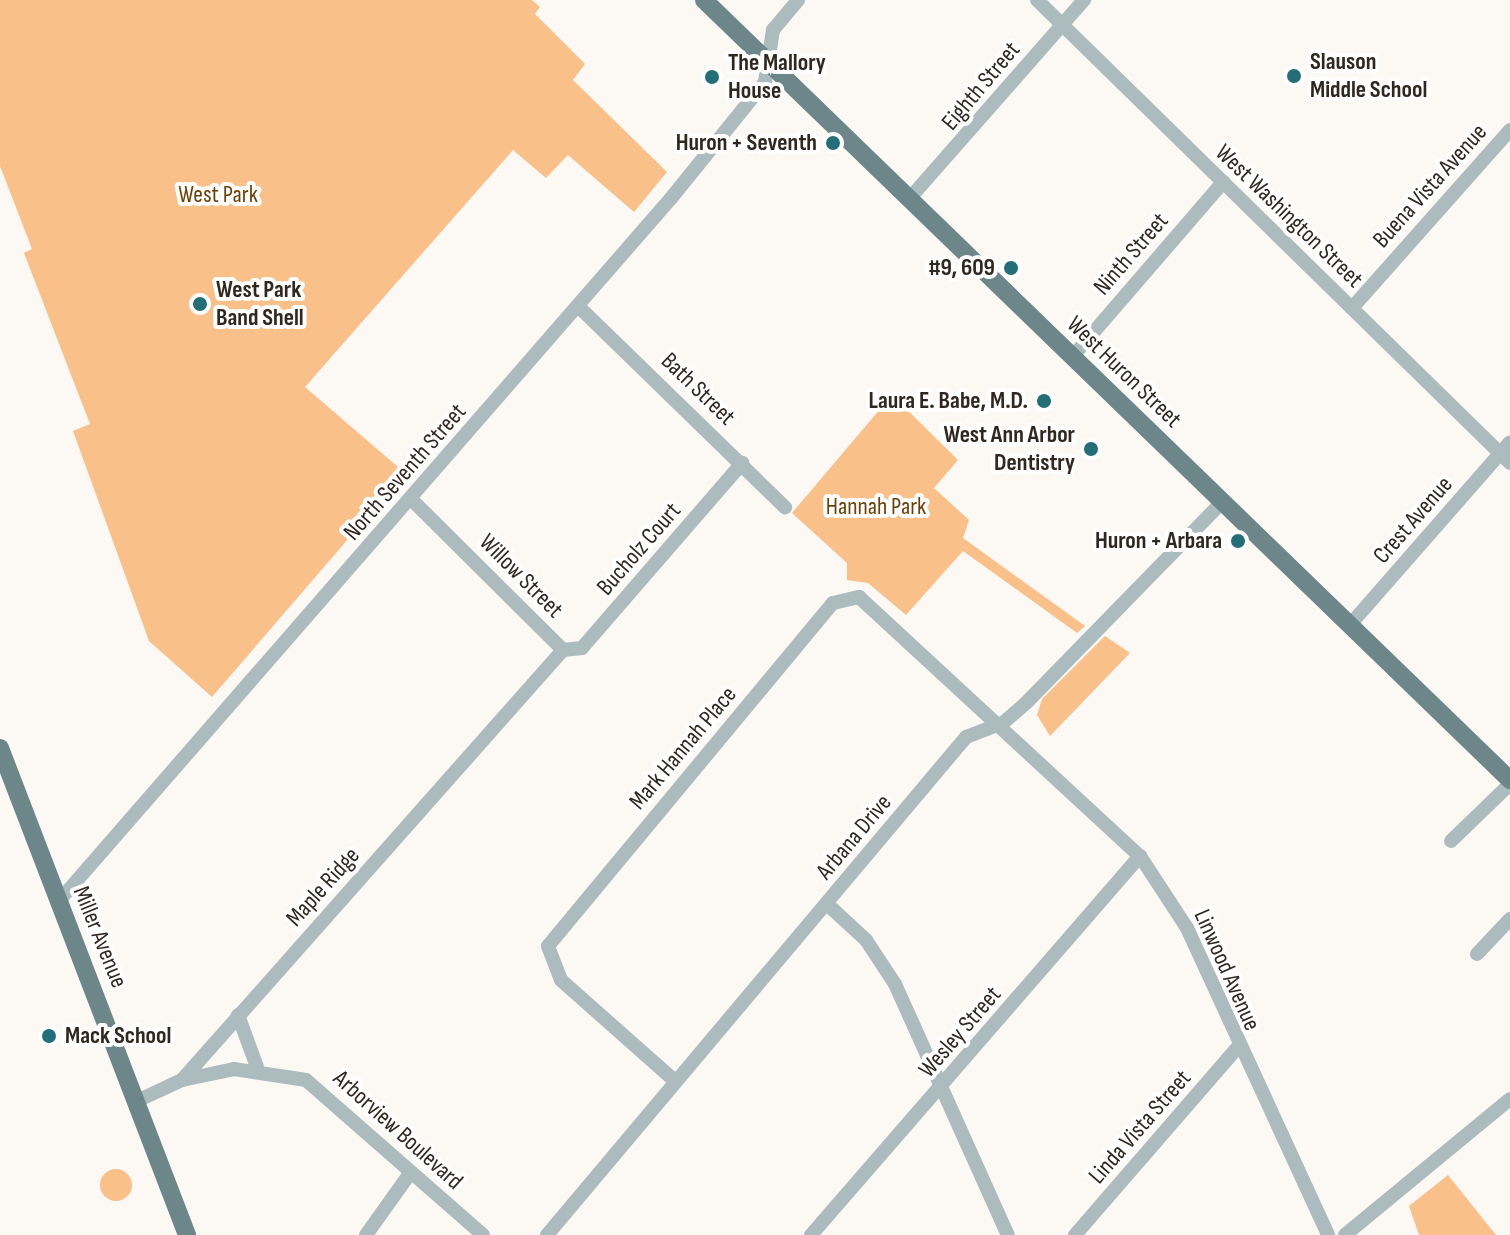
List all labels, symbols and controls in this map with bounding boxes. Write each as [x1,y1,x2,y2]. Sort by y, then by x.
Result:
street label: Eighth Street [936,36,1026,136]
place label: Slauson Middle School [1310,48,1427,104]
place label: The Mallory House [728,49,826,105]
marker: Slauson Middle School [1285,67,1303,85]
marker: The Mallory House [703,68,721,86]
street label: Buena Vista Avenue [1367,118,1493,254]
place label: Huron + Seventh [676,129,817,157]
marker: Huron + Seventh [824,134,842,152]
street label: West Washington Street [1209,138,1369,294]
park label: West Park [178,181,258,209]
street label: Ninth Street [1088,207,1174,301]
place label: #9, 609 [929,254,995,282]
marker: #9, 609 [1002,259,1020,277]
place label: West Park Band Shell [216,276,304,332]
marker: West Park Band Shell [191,295,209,313]
street label: West Huron Street [1061,310,1187,434]
street label: Bath Street [655,347,741,431]
place label: Laura E. Babe, M.D. [868,387,1028,415]
marker: Laura E. Babe, M.D. [1035,392,1053,410]
street label: North Seventh Street [338,398,472,546]
place label: West Ann Arbor Dentistry [943,421,1075,477]
marker: West Ann Arbor Dentistry [1082,440,1100,458]
street label: Crest Avenue [1367,471,1459,569]
park label: Hannah Park [826,493,926,521]
street label: Bucholz Court [591,497,687,601]
place label: Huron + Arbara [1095,527,1222,555]
street label: Willow Street [473,528,569,624]
marker: Huron + Arbara [1229,532,1247,550]
street label: Mark Hannah Place [623,681,743,815]
street label: Arbana Drive [810,789,898,885]
street label: Maple Ridge [280,842,366,932]
street label: Miller Avenue [67,882,133,992]
street label: Linwood Avenue [1188,905,1266,1035]
street label: Wesley Street [913,981,1007,1083]
place label: Mack School [65,1022,171,1050]
marker: Mack School [40,1027,58,1045]
street label: Arborview Boulevard [327,1064,469,1196]
street label: Linda Vista Street [1083,1064,1197,1190]

